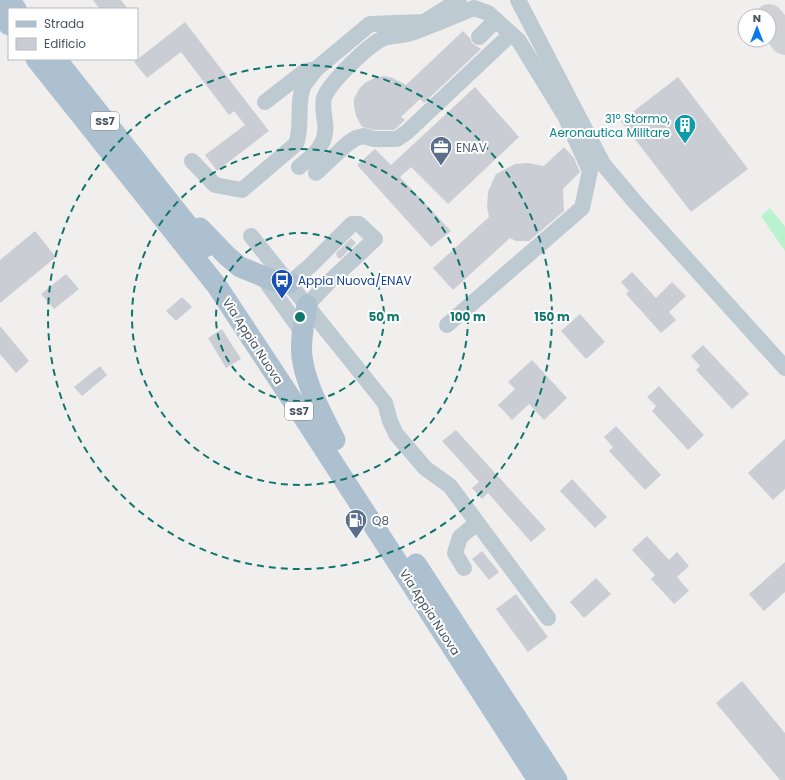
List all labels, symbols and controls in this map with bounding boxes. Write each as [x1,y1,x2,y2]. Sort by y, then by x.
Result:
legend [8,8,138,60]
north arrow [737,8,777,48]
text: N [753,10,761,26]
text: Strada [44,15,84,32]
text: Edificio [44,35,86,52]
place label: 31º Stormo, Aeronautica Militare [549,110,671,141]
road number: SS7 [91,112,119,130]
building icon: 31º Stormo, Aeronautica Militare [672,112,698,145]
office icon: ENAV [428,134,454,167]
place label: ENAV [456,139,487,156]
bus stop icon: Appia Nuova/ENAV [269,267,295,300]
place label: Appia Nuova/ENAV [298,272,412,289]
street label: Via Appia Nuova [219,295,287,387]
text: 50 m [369,308,400,325]
text: 100 m [450,308,486,325]
text: 150 m [534,308,570,325]
centre of rings [293,310,307,324]
road number: SS7 [285,402,313,420]
fuel station icon: Q8 [343,507,369,540]
place label: Q8 [372,512,389,529]
street label: Via Appia Nuova [396,566,464,658]

